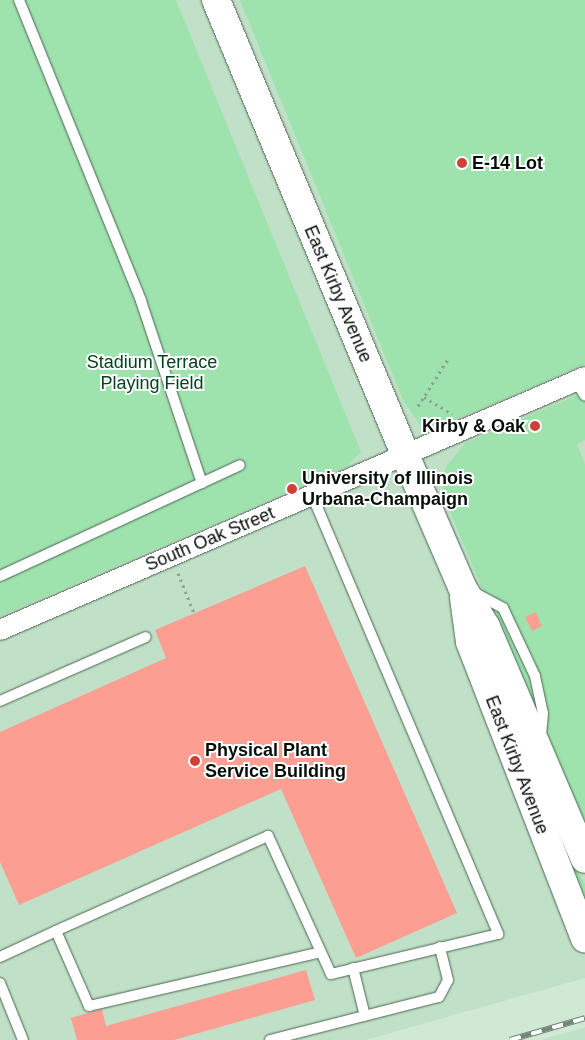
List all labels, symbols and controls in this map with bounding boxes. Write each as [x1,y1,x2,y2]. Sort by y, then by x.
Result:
place label: E-14 Lot [472,152,543,174]
marker: E-14 Lot [456,157,468,169]
street label: East Kirby Avenue [299,222,377,366]
park label: Stadium Terrace Playing Field [86,352,218,394]
place label: Kirby & Oak [422,415,525,437]
marker: Kirby & Oak [529,420,541,432]
place label: University of Illinois Urbana-Champaign [302,468,473,510]
marker: University of Illinois Urbana-Champaign [286,483,298,495]
street label: South Oak Street [142,502,278,576]
street label: East Kirby Avenue [480,692,554,838]
place label: Physical Plant Service Building [205,740,346,782]
marker: Physical Plant Service Building [189,755,201,767]

